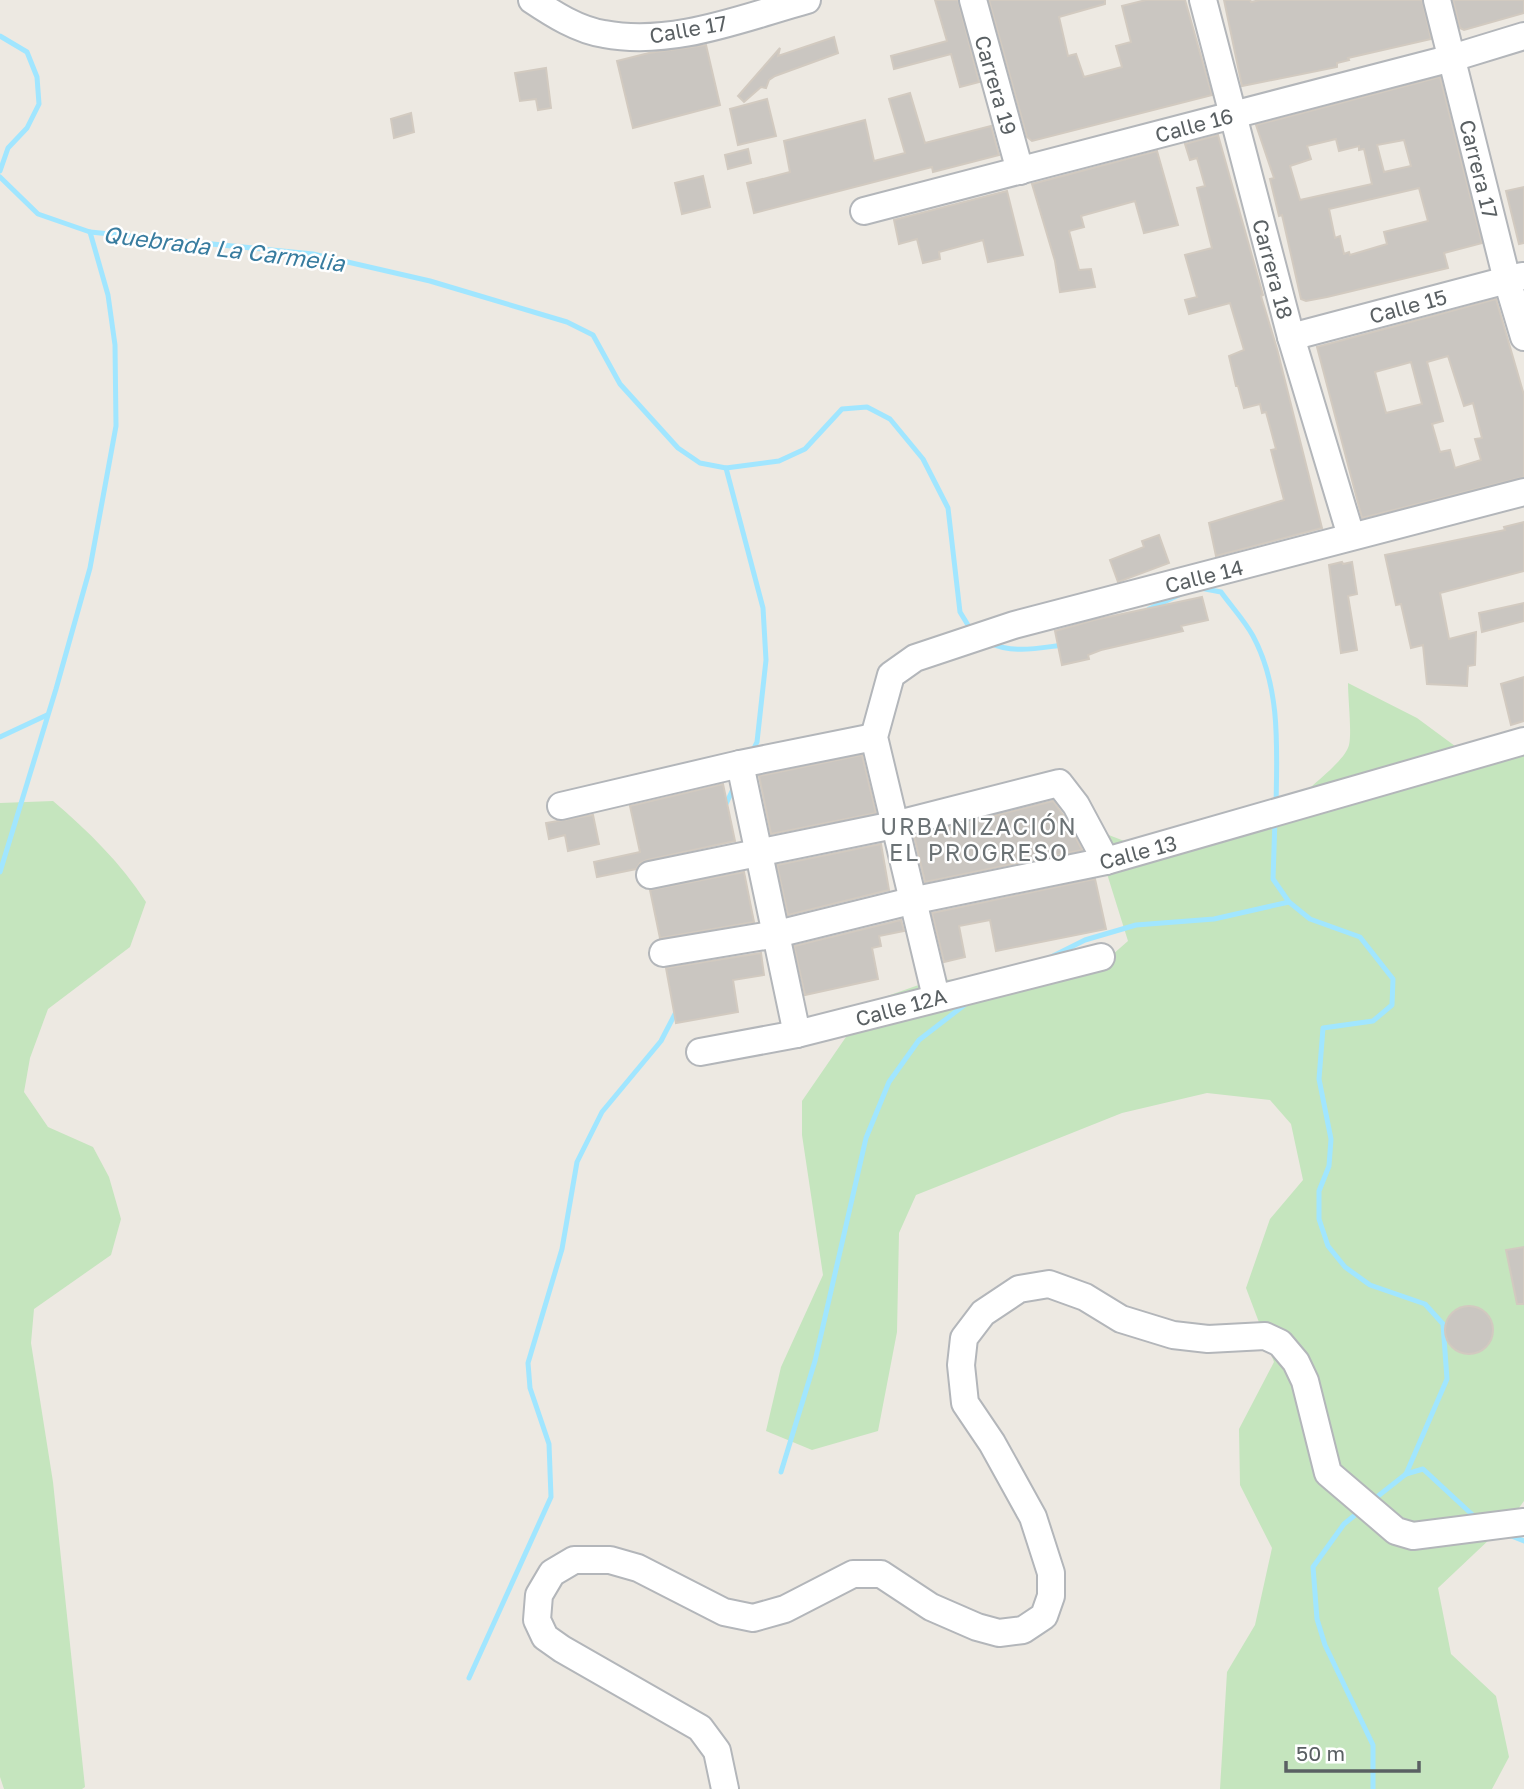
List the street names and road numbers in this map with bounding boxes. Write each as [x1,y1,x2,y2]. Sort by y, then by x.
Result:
street label: Calle 17 [647,9,729,49]
street label: Carrera 19 [969,32,1023,138]
street label: Calle 16 [1152,102,1236,148]
street label: Carrera 17 [1454,117,1504,221]
street label: Carrera 18 [1247,216,1299,322]
street label: Calle 15 [1366,283,1450,329]
street label: Calle 14 [1162,554,1246,598]
street label: Calle 13 [1096,829,1180,875]
street label: Calle 12A [853,982,949,1032]

